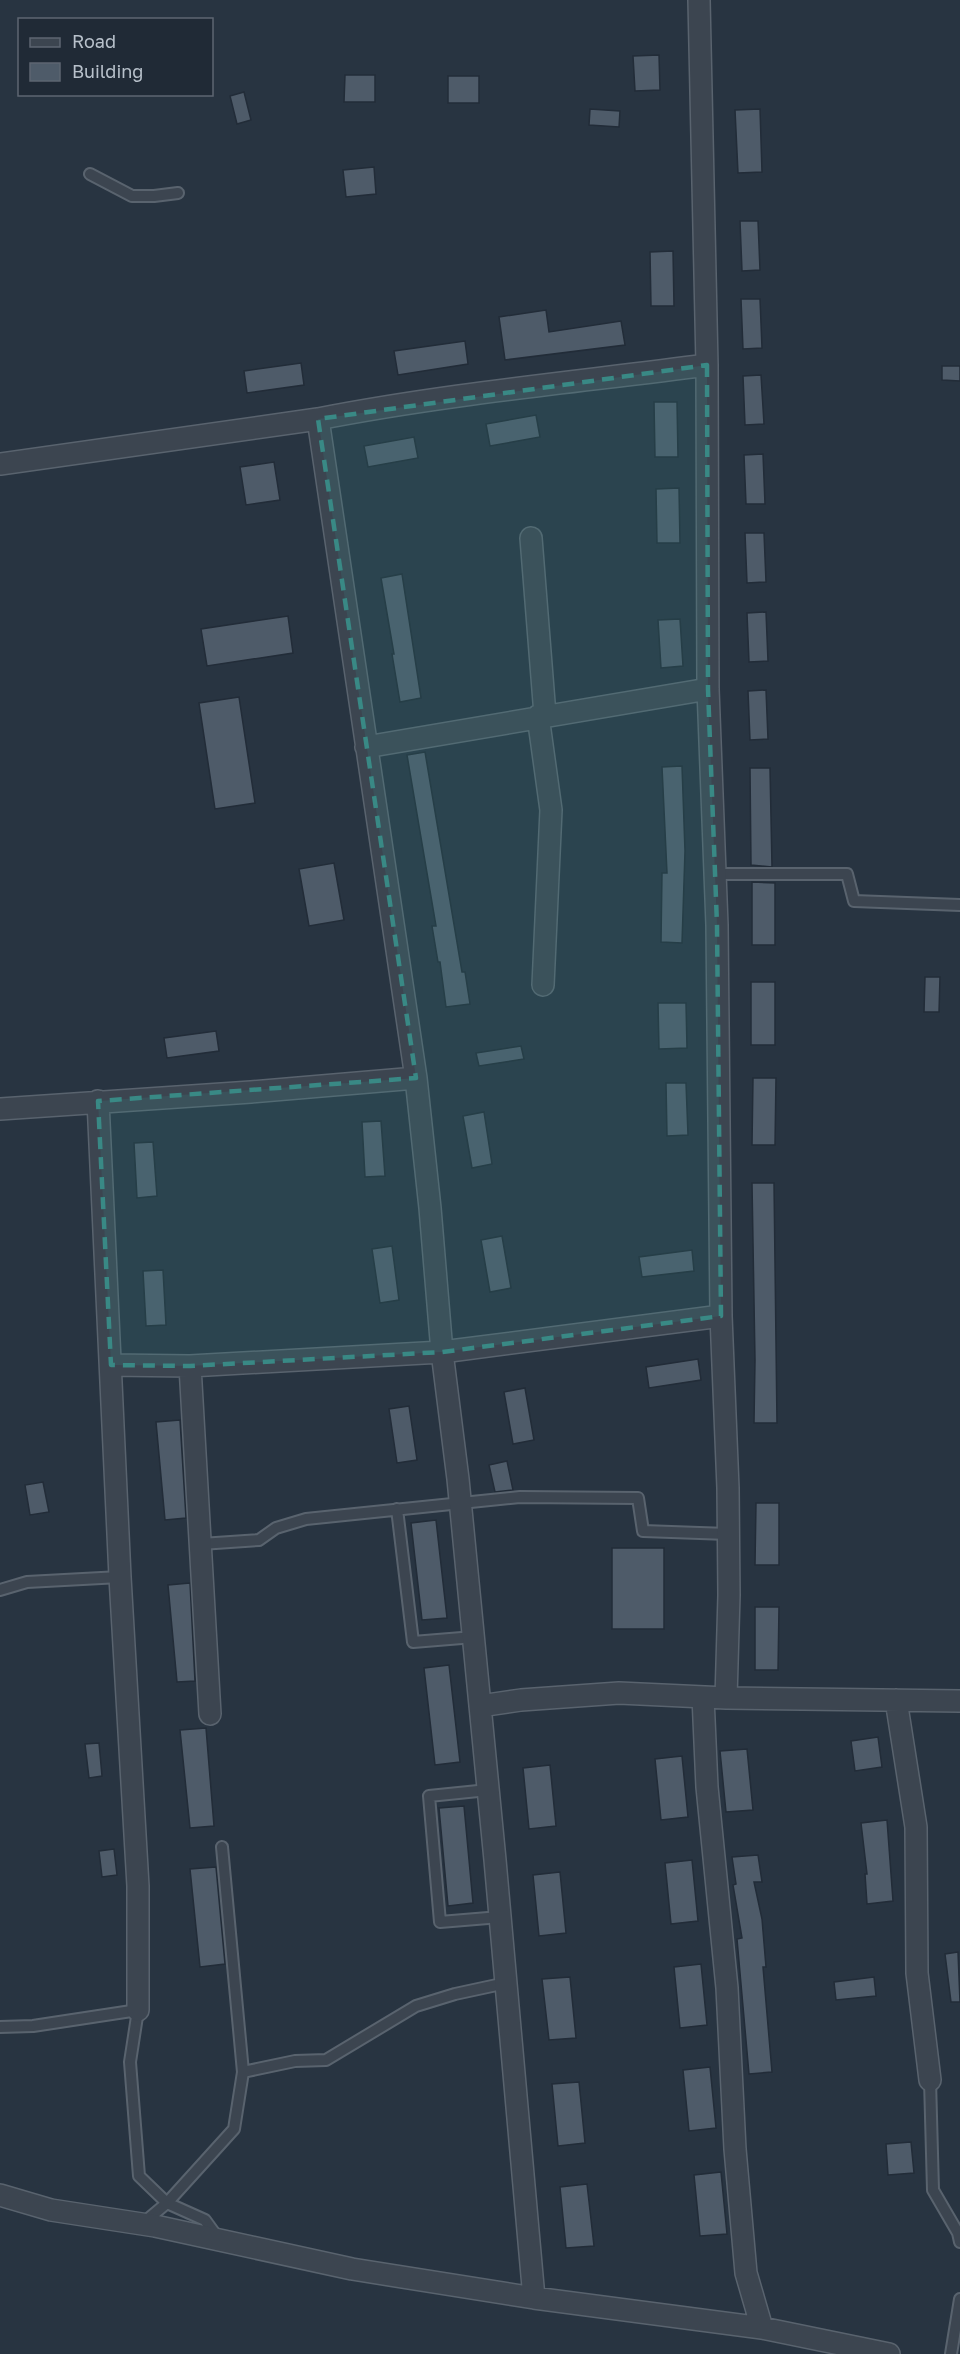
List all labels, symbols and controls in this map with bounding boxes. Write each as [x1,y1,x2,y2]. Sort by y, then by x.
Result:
legend [18,18,213,96]
text: Road [72,30,116,52]
text: Building [72,60,143,82]

